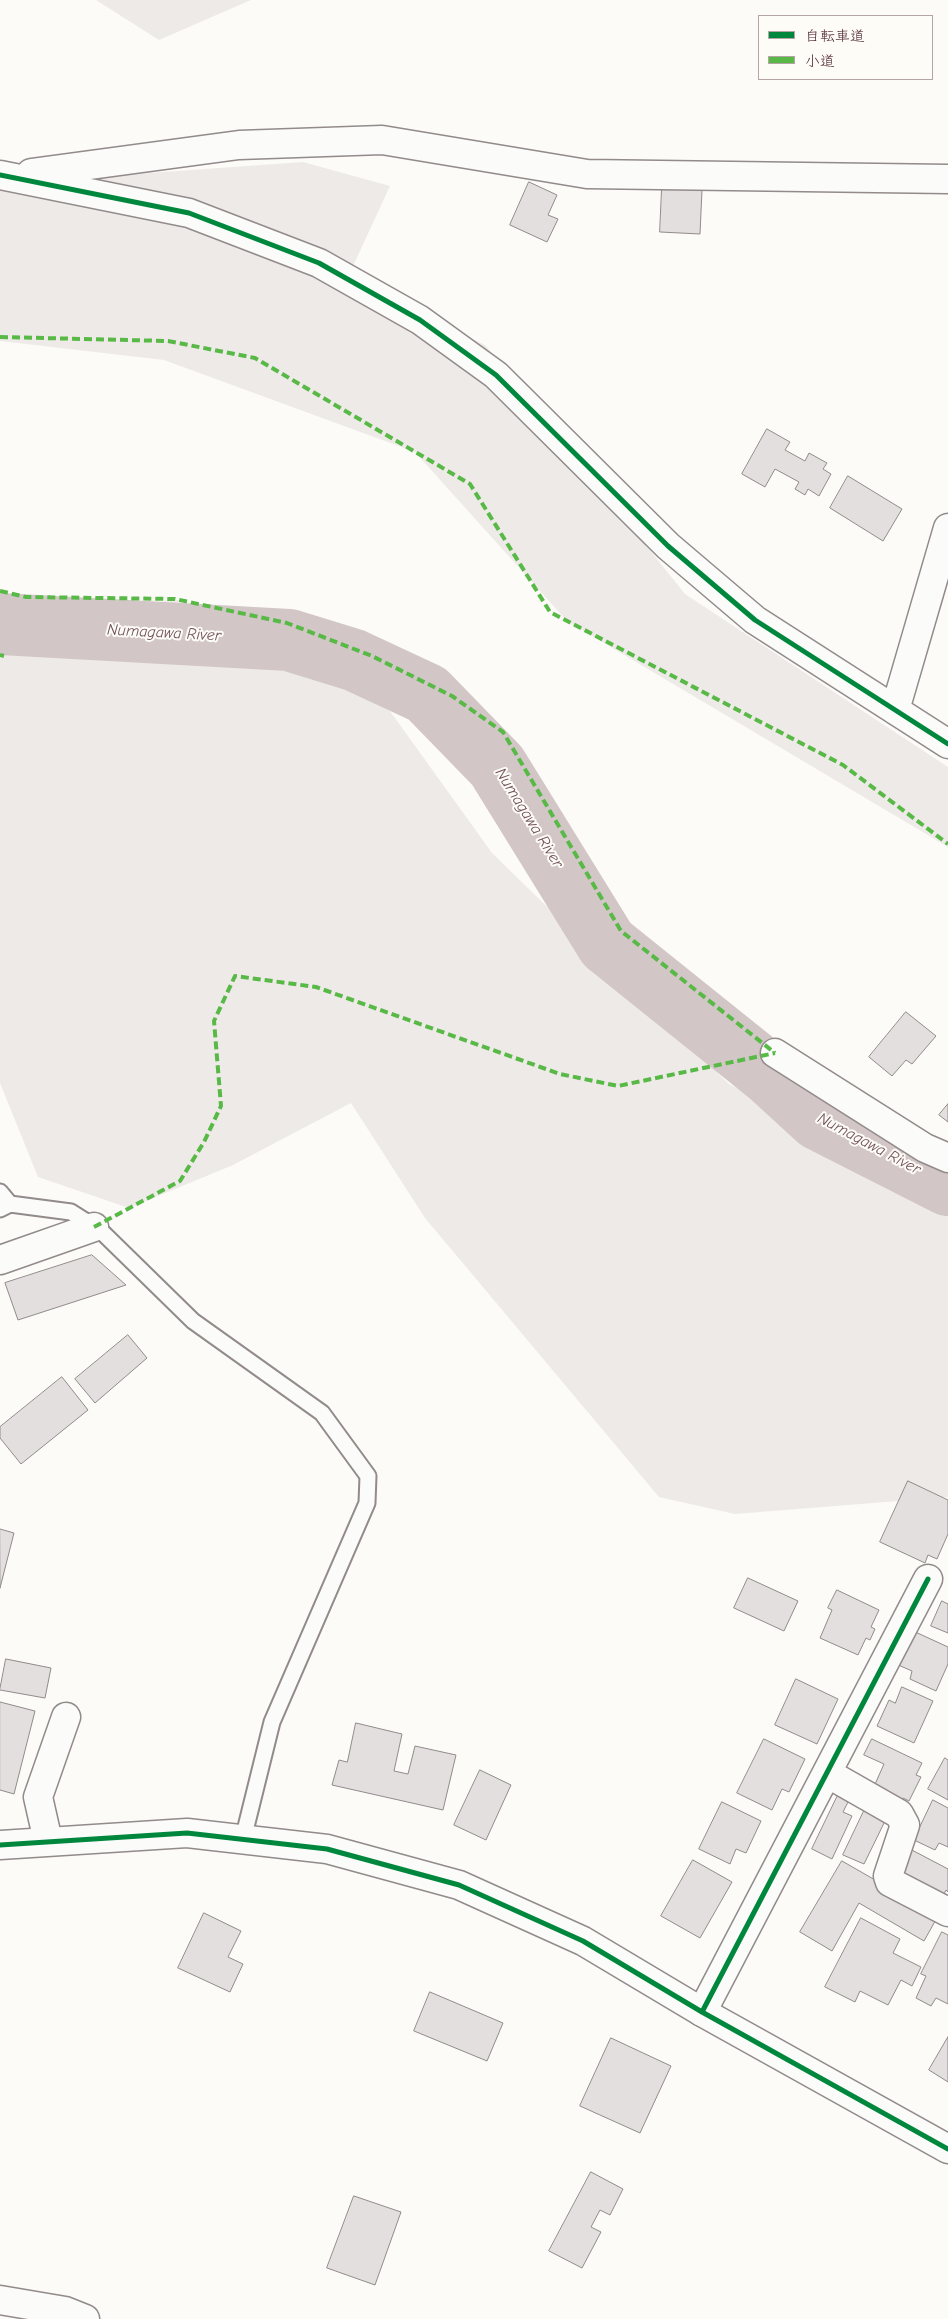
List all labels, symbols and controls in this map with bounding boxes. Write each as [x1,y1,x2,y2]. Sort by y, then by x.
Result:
legend [758,15,933,80]
text: 自転車道 [805,27,865,45]
text: 小道 [805,52,835,70]
water label: Numagawa River [106,620,222,646]
water label: Numagawa River [491,764,567,872]
water label: Numagawa River [814,1109,924,1179]

